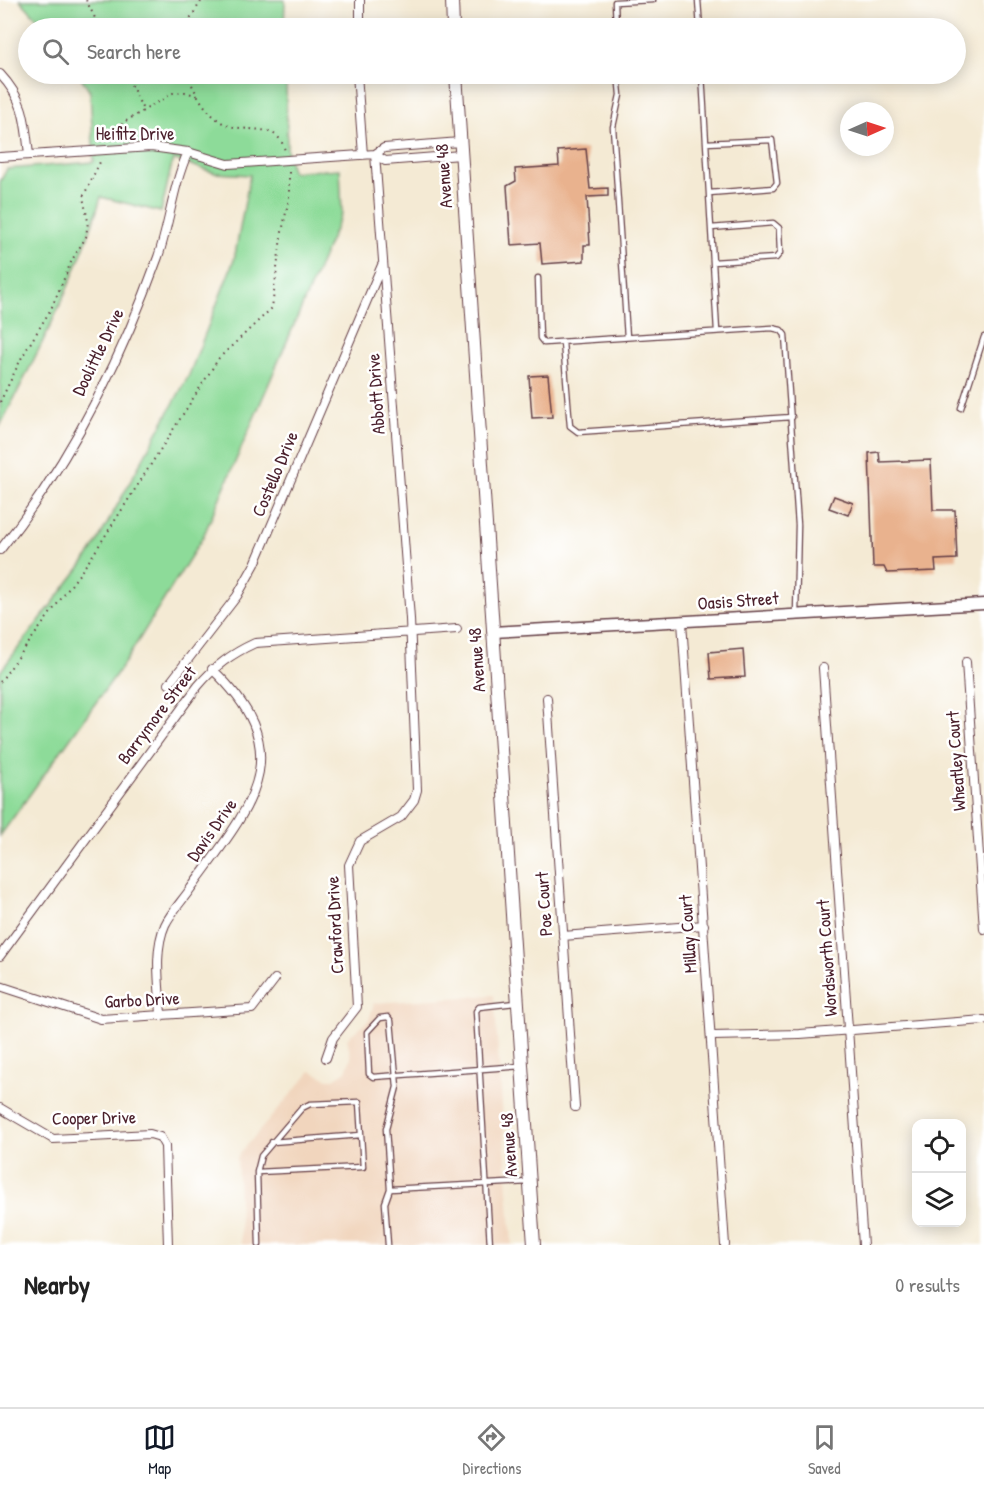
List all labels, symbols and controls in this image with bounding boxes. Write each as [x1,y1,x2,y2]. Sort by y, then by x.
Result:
search box [18,18,966,84]
icon: search [39,35,72,68]
text: Search here [87,36,181,66]
north arrow [840,102,894,156]
street label: Heifitz Drive [96,121,174,146]
street label: Avenue 48 [429,143,458,209]
street label: Doolittle Drive [66,304,129,400]
street label: Abbott Drive [360,353,391,435]
street label: Costello Drive [245,427,304,520]
street label: Oasis Street [697,585,780,616]
street label: Avenue 48 [462,627,491,693]
street label: Barrymore Street [111,660,202,769]
street label: Wheatley Court [939,709,971,812]
street label: Davis Drive [181,793,242,866]
street label: Poe Court [529,870,558,937]
street label: Crawford Drive [319,876,350,975]
street label: Millay Court [672,893,703,974]
street label: Wordsworth Court [810,898,843,1017]
street label: Garbo Drive [104,985,180,1014]
street label: Cooper Drive [52,1104,136,1131]
street label: Avenue 48 [494,1112,523,1178]
map controls [912,1119,966,1227]
button: locate [912,1119,966,1173]
button: layers [912,1173,966,1227]
text: Nearby [24,1267,90,1302]
text: 0 results [895,1271,960,1298]
tab: Map [143,1421,176,1479]
tab: Directions [463,1421,521,1479]
tab: Saved [808,1421,841,1479]

